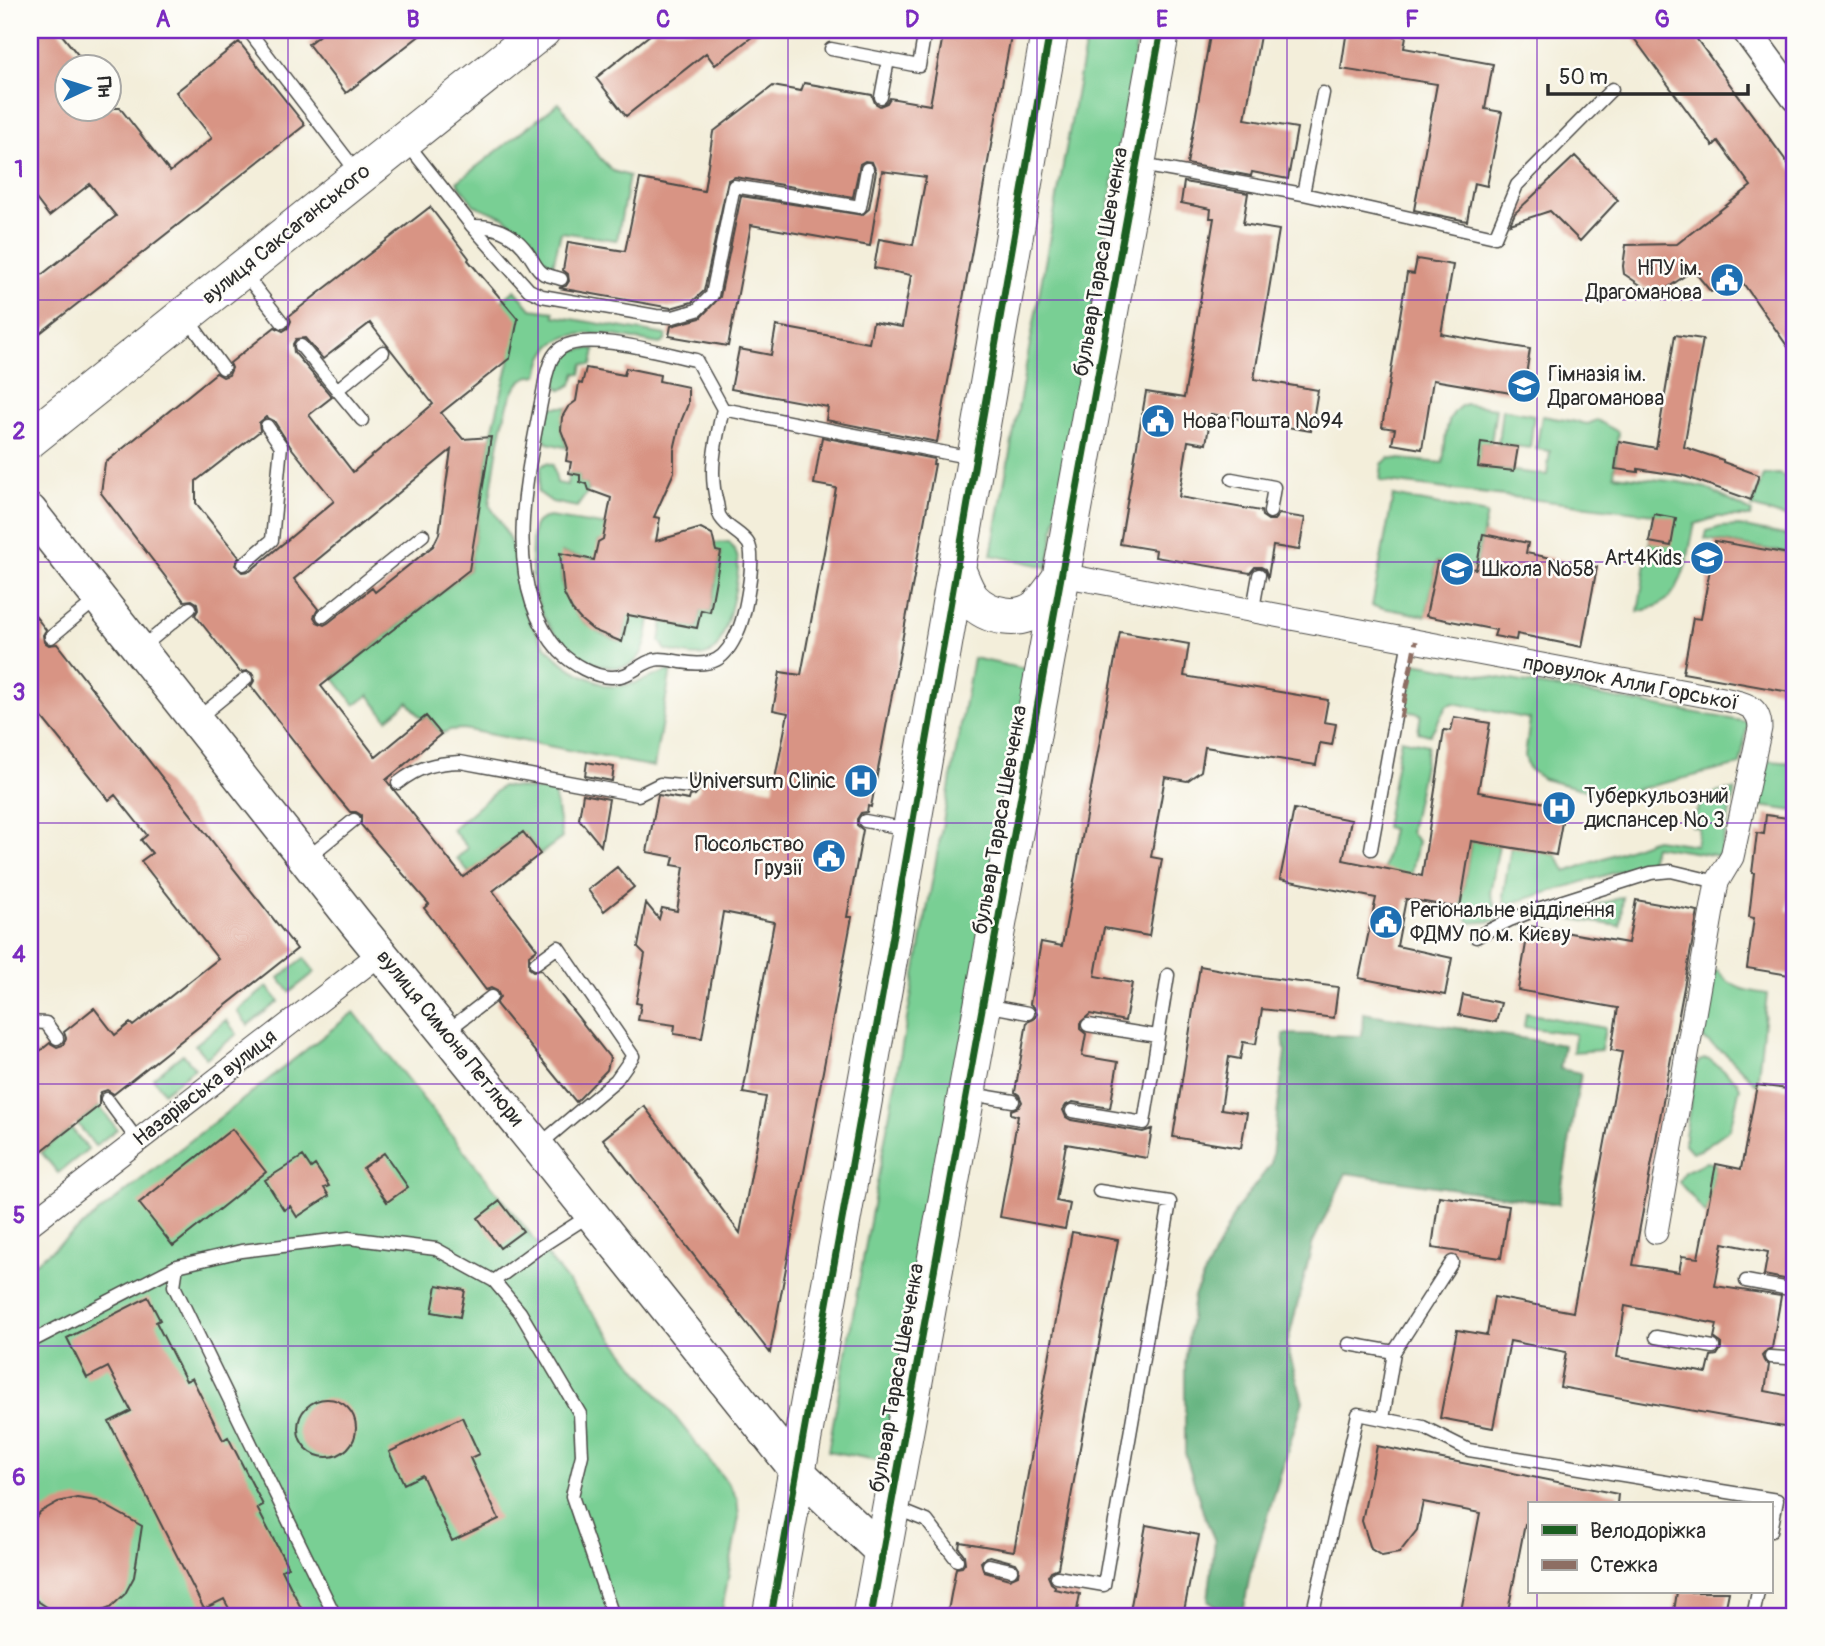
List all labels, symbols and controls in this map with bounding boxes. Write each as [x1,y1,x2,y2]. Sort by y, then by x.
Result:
text: A [156,5,171,34]
text: B [406,5,420,34]
text: C [656,5,670,34]
text: D [905,5,919,34]
text: E [1156,5,1168,34]
text: F [1405,5,1419,34]
text: G [1654,5,1670,34]
north arrow [52,52,122,122]
scale bar [1548,52,1748,96]
text: 50 m [1559,64,1608,91]
text: Пн [91,76,117,98]
street label: бульвар Тараса Шевченка [1068,145,1134,379]
text: 1 [15,155,24,184]
street label: вулиця Саксаганського [196,158,376,310]
place label: НПУ ім. Драгоманова [1585,255,1702,306]
public building icon: НПУ ім. Драгоманова [1708,261,1746,299]
place label: Гімназія ім. Драгоманова [1547,361,1664,412]
school or university icon: Гімназія ім. Драгоманова [1505,367,1543,405]
public building icon: Нова Пошта №94 [1139,402,1177,440]
place label: Нова Пошта №94 [1182,408,1343,435]
text: 2 [13,417,26,446]
school or university icon: Art4Kids [1688,539,1726,577]
place label: Art4Kids [1604,545,1683,572]
school or university icon: Школа №58 [1438,550,1476,588]
place label: Школа №58 [1482,556,1594,583]
street label: провулок Алли Горської [1521,649,1741,717]
text: 3 [13,678,25,707]
street label: бульвар Тараса Шевченка [967,703,1033,937]
hospital icon: Universum Clinic [842,762,880,800]
place label: Universum Clinic [689,768,836,795]
place label: Туберкульозний диспансер № 3 [1584,783,1729,834]
hospital icon: Туберкульозний диспансер № 3 [1540,789,1578,827]
place label: Посольство Грузії [695,831,804,882]
public building icon: Посольство Грузії [810,837,848,875]
place label: Регіональне відділення ФДМУ по м. Києву [1410,897,1615,948]
public building icon: Регіональне відділення ФДМУ по м. Києву [1367,903,1405,941]
text: 4 [12,940,26,969]
street label: вулиця Симона Петлюри [370,944,530,1132]
street label: Назарівська вулиця [128,1023,282,1153]
text: 5 [13,1201,25,1230]
street label: бульвар Тараса Шевченка [864,1261,930,1495]
text: 6 [12,1463,26,1492]
legend [1528,1502,1772,1594]
text: Велодоріжка [1590,1518,1706,1545]
text: Стежка [1590,1552,1658,1579]

